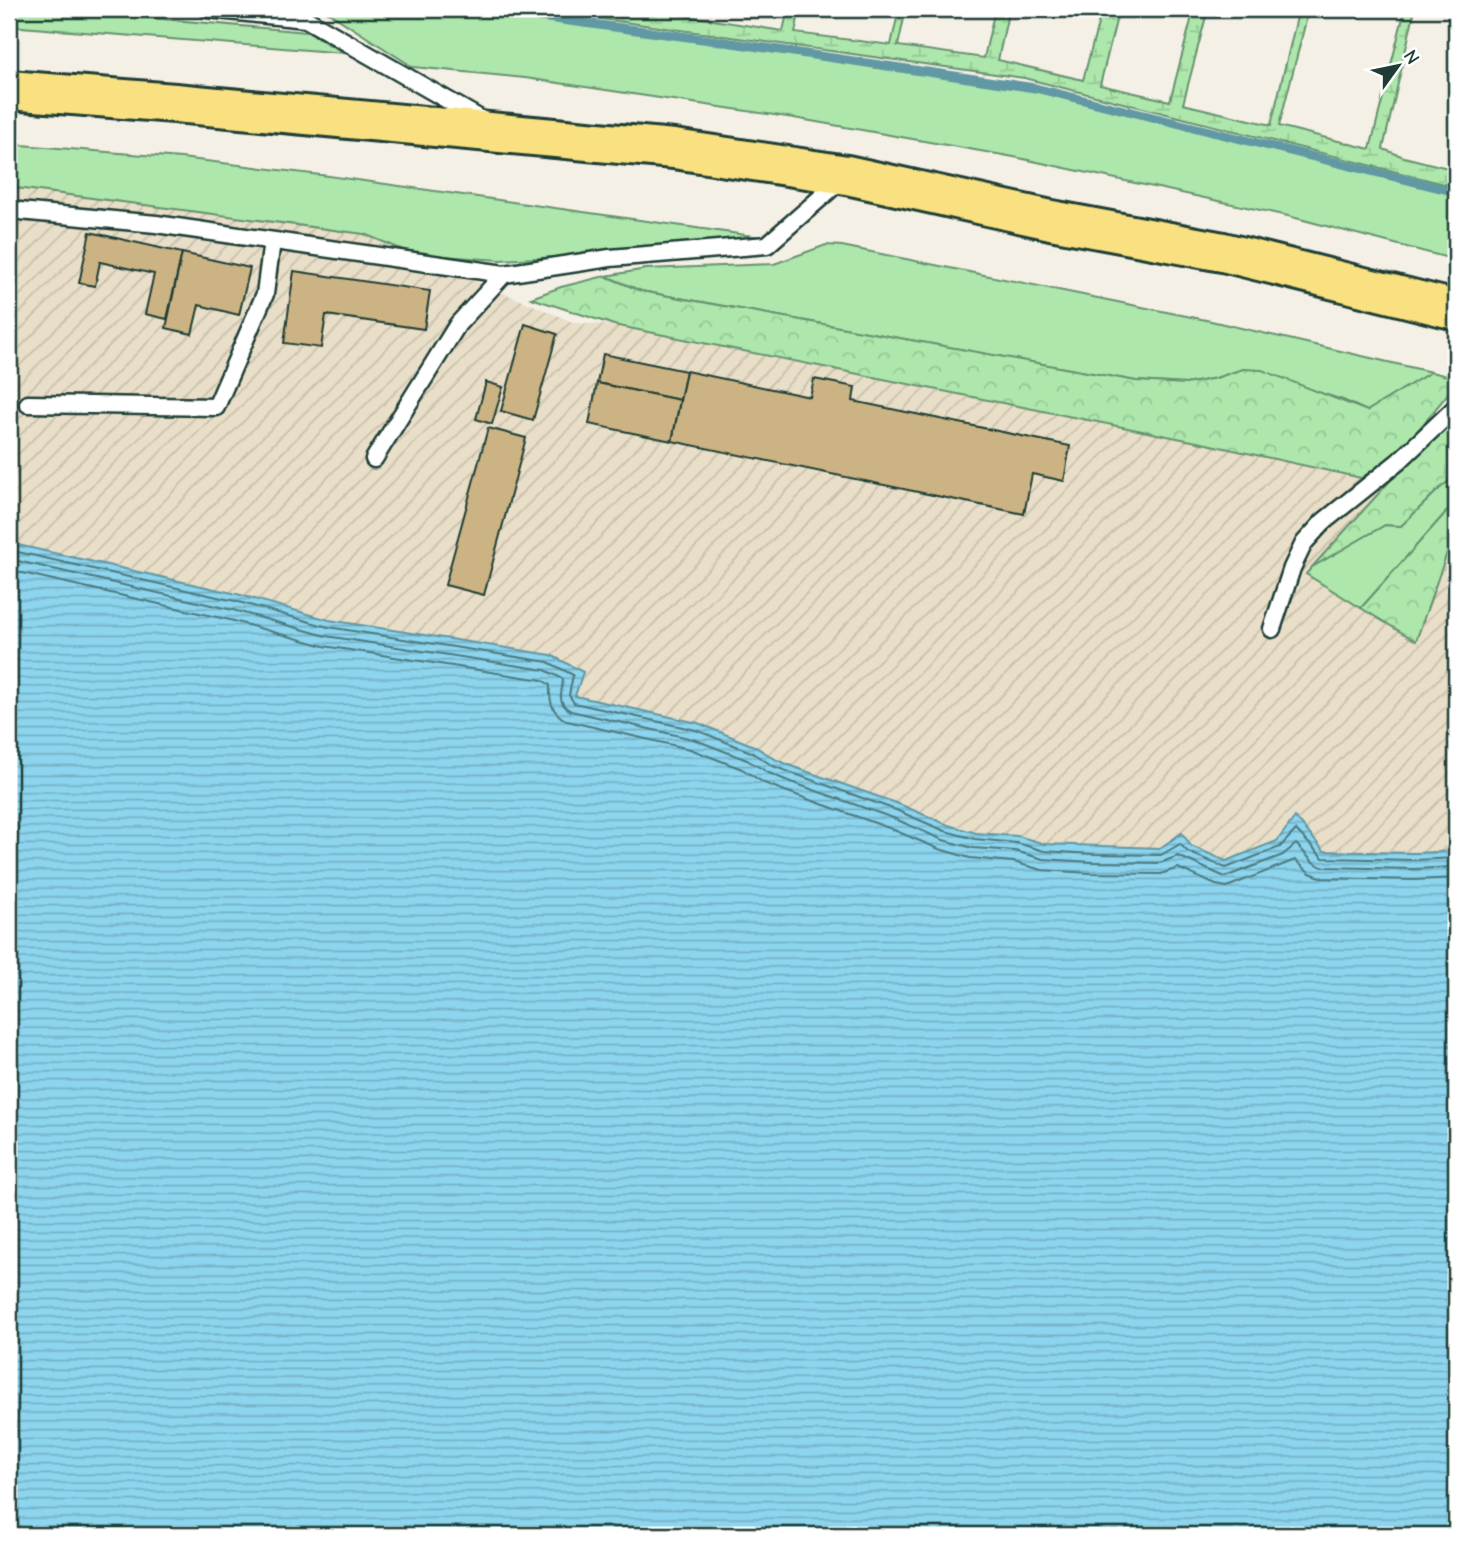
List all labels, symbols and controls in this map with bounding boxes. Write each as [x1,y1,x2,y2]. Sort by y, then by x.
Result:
north arrow [1364,32,1434,102]
text: N [1399,46,1424,68]

